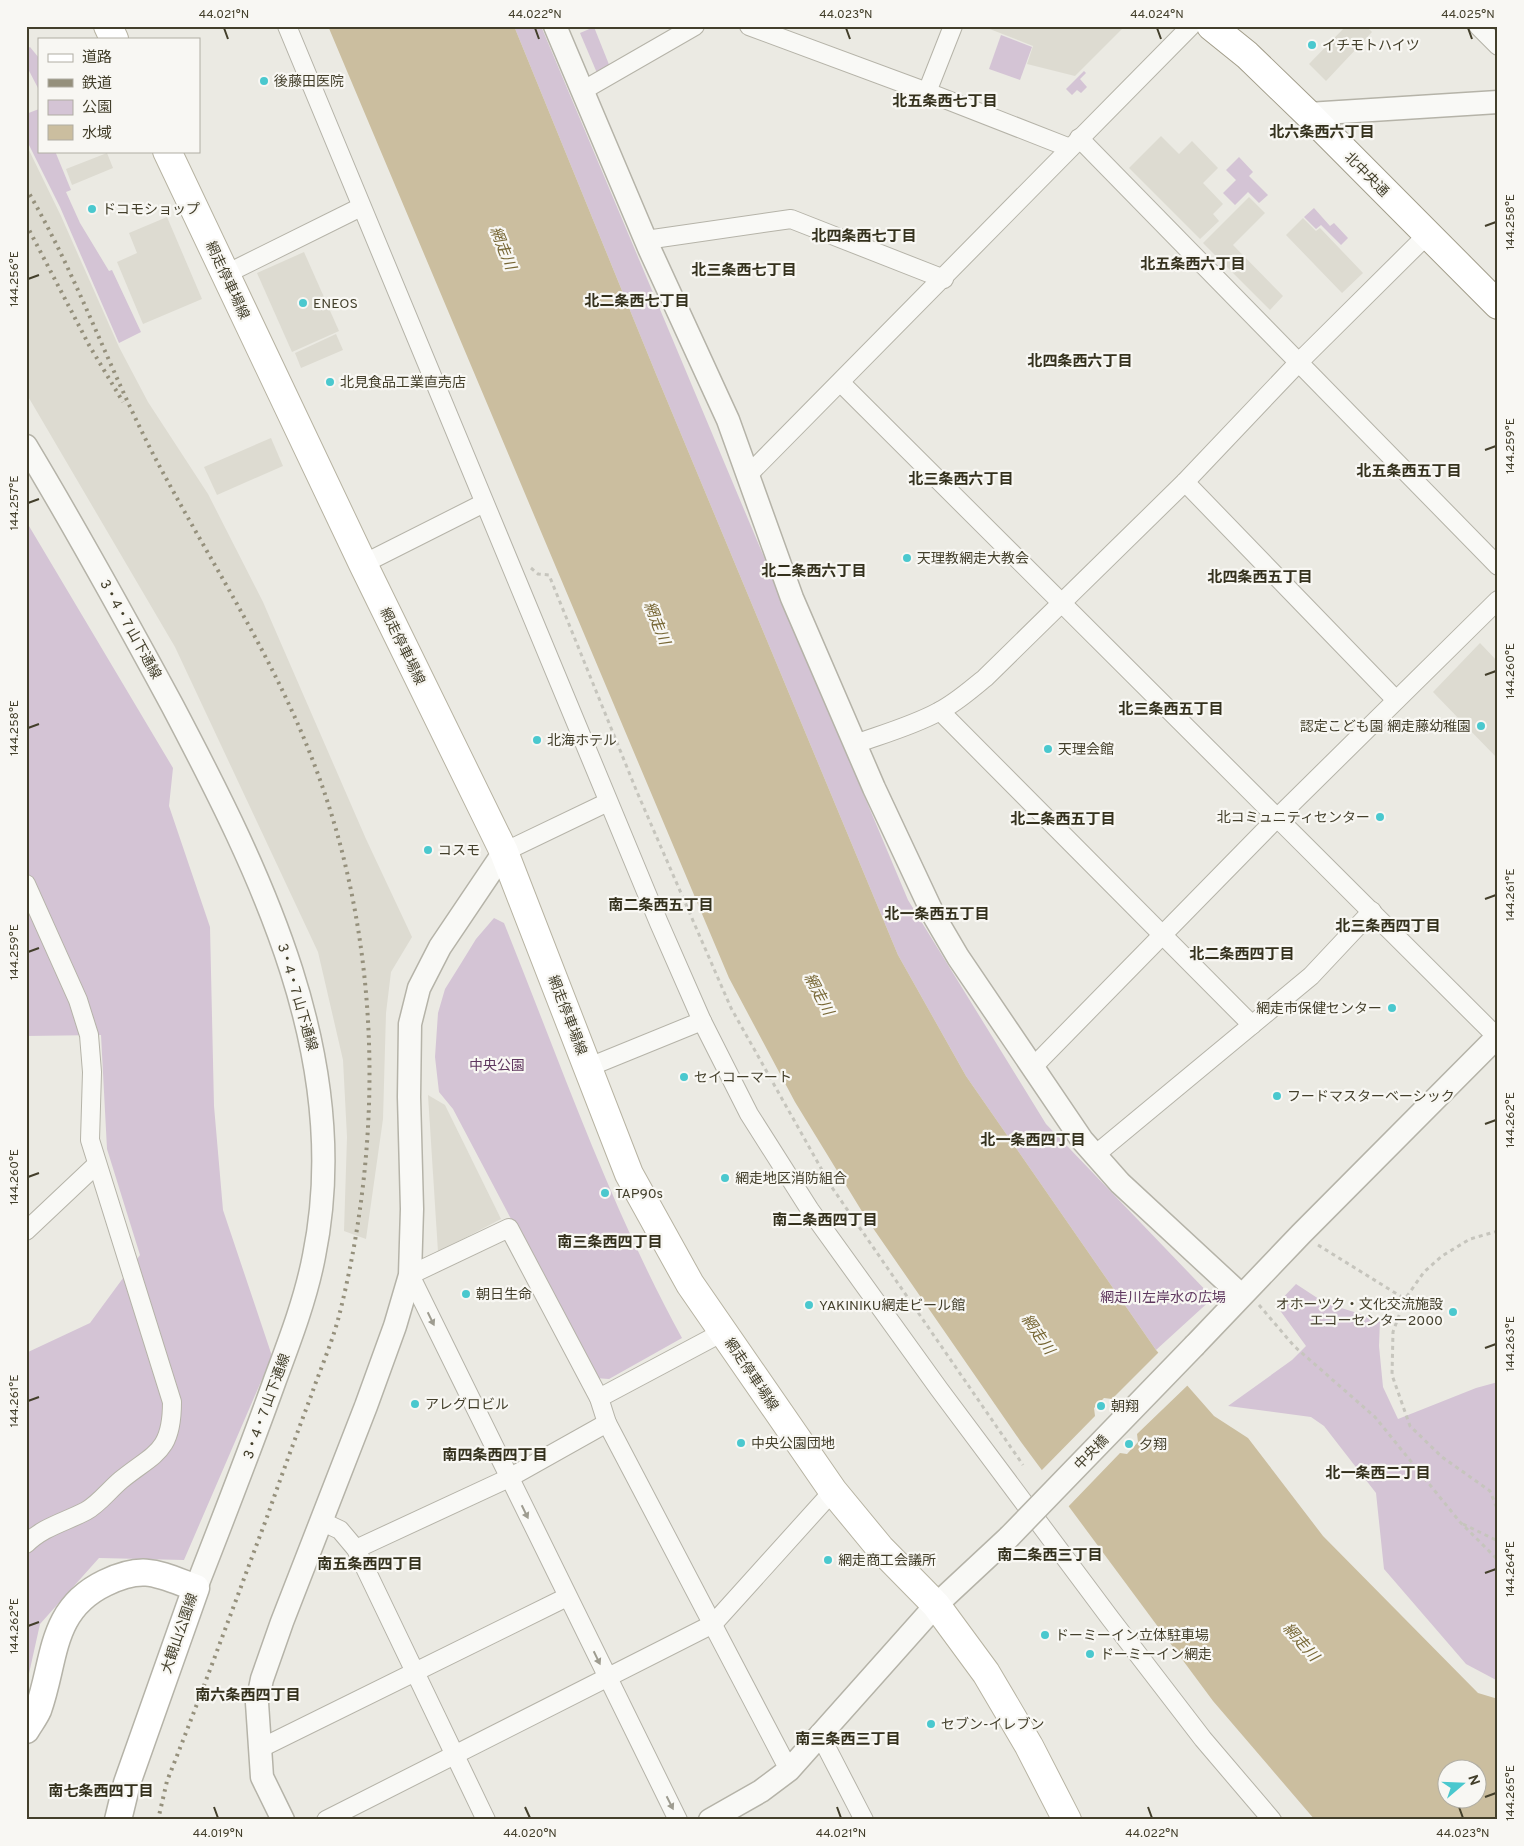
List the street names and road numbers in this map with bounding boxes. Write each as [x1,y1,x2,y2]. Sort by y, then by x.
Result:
street label: 北中央通 [1340,149,1392,201]
street label: 網走停車場線 [201,239,252,322]
street label: 3・4・7 山下通線 [95,577,164,682]
street label: 網走停車場線 [376,605,428,688]
street label: 3・4・7 山下通線 [273,942,320,1053]
street label: 網走停車場線 [544,973,590,1058]
street label: 網走停車場線 [720,1335,781,1414]
street label: 3・4・7 山下通線 [240,1351,294,1462]
street label: 中央橋 [1071,1432,1113,1474]
street label: 大観山公園線 [159,1591,202,1676]

